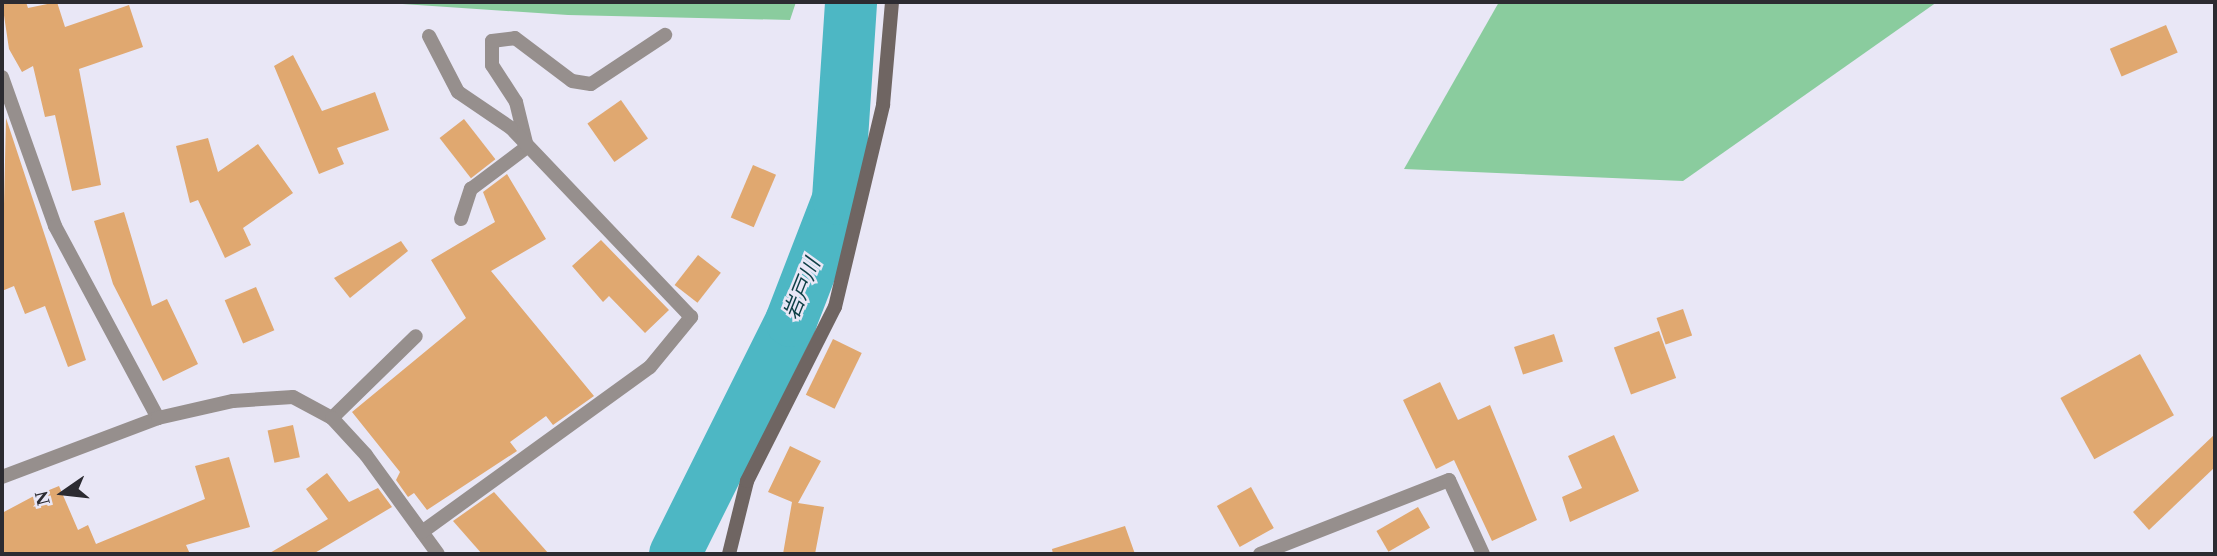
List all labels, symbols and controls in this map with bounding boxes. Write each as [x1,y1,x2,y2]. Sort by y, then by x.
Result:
water label: 岩戸川 [779,255,825,323]
north arrow [28,458,98,528]
text: N [30,489,54,507]

